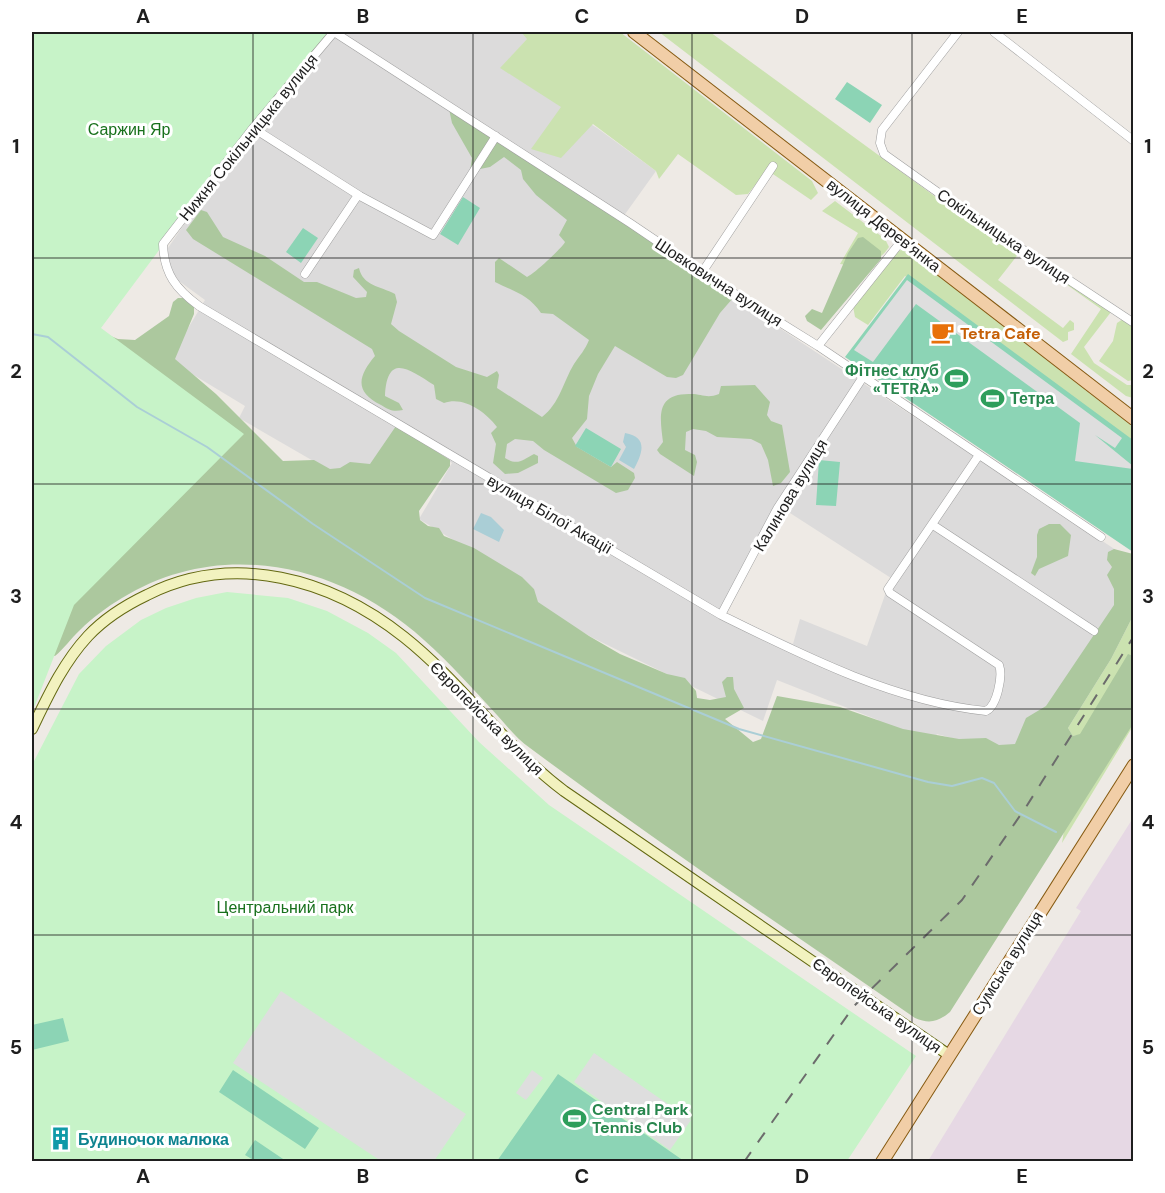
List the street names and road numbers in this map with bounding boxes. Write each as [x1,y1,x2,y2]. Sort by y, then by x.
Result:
street label: Нижня Сокільницька вулиця [174,49,322,225]
street label: вулиця Дерев’янка [822,174,945,277]
street label: Сокільницька вулиця [933,184,1074,289]
street label: Шовковична вулиця [651,233,786,331]
street label: Калинова вулиця [749,435,832,555]
street label: вулиця Білої Акації [483,470,617,559]
street label: Європейська вулиця [425,657,548,780]
street label: Сумська вулиця [967,907,1048,1019]
street label: Європейська вулиця [808,953,945,1058]

